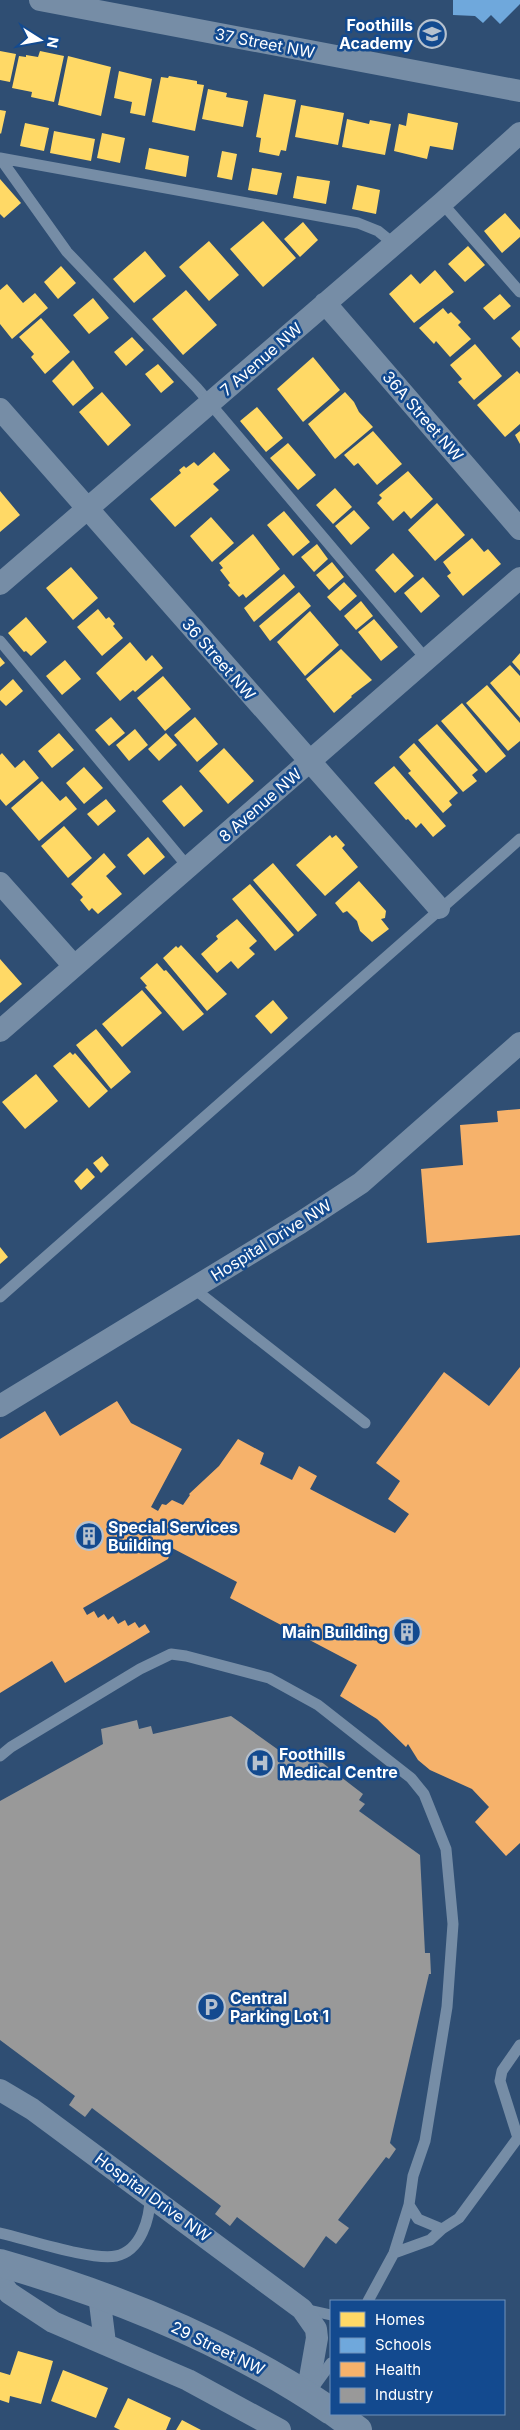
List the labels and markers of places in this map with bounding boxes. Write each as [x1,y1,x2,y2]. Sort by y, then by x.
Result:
place label: Foothills Academy [339,15,413,53]
school or university icon: Foothills Academy [417,19,447,49]
place label: Special Services Building [108,1517,238,1555]
building icon: Special Services Building [74,1521,104,1551]
building icon: Main Building [392,1617,422,1647]
place label: Main Building [282,1622,388,1642]
place label: Foothills Medical Centre [279,1744,398,1782]
hospital icon: Foothills Medical Centre [245,1748,275,1778]
place label: Central Parking Lot 1 [230,1988,329,2026]
parking icon: Central Parking Lot 1 [196,1992,226,2022]

